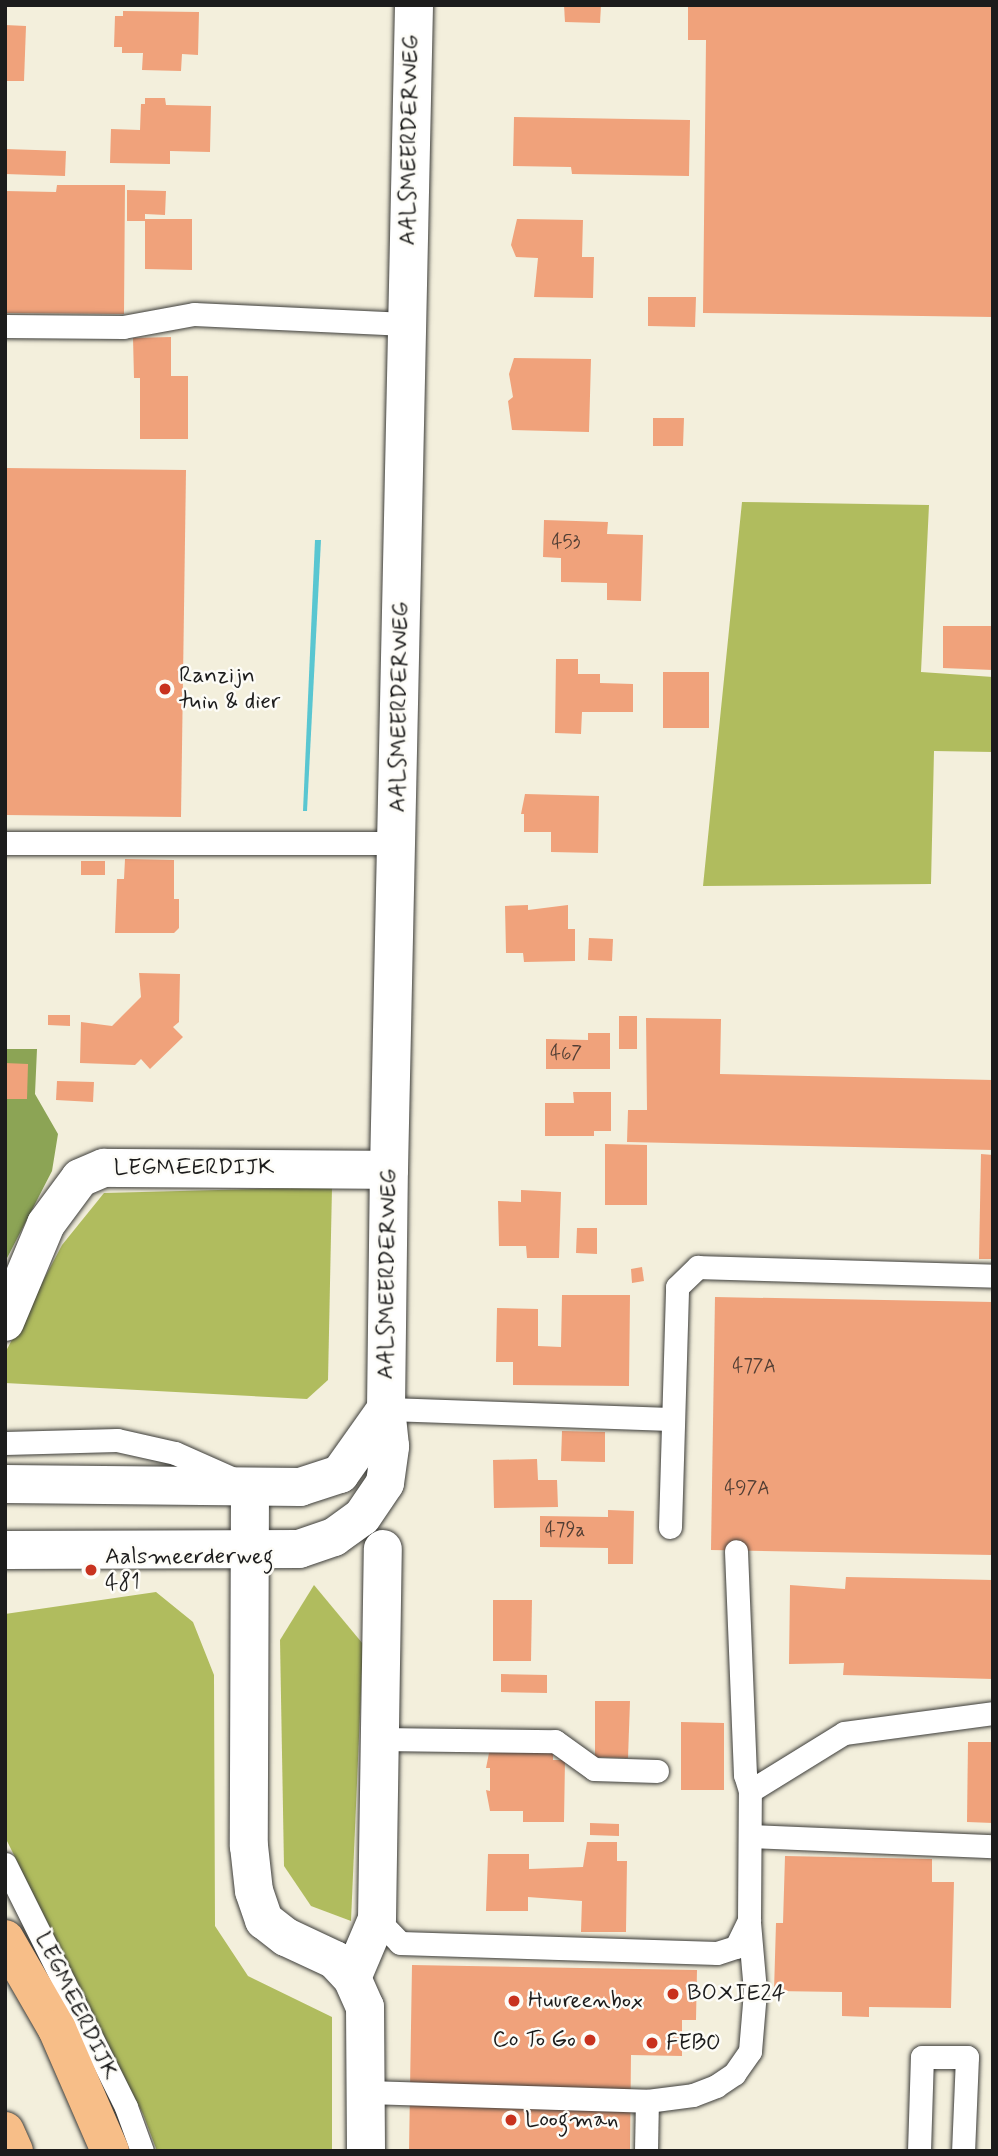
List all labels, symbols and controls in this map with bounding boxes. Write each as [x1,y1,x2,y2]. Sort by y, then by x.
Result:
street label: AALSMEERDERWEG [394,34,426,246]
house number: 453 [552,532,580,554]
street label: AALSMEERDERWEG [384,601,416,813]
place label: Ranzijn tuin & dier [179,662,280,716]
marker: Ranzijn tuin & dier [157,681,173,697]
house number: 467 [550,1043,582,1065]
street label: LEGMEERDIJK [114,1154,274,1182]
street label: AALSMEERDERWEG [372,1168,404,1380]
house number: 477A [732,1356,776,1378]
house number: 497A [724,1478,770,1500]
house number: 479a [545,1520,585,1542]
place label: Aalsmeerderweg 481 [105,1543,273,1597]
marker: Aalsmeerderweg 481 [83,1562,99,1578]
street label: LEGMEERDIJK [28,1928,124,2084]
place label: BOXIE24 [687,1980,785,2008]
marker: BOXIE24 [665,1986,681,2002]
place label: Huureenbox [528,1987,643,2015]
marker: Huureenbox [506,1993,522,2009]
place label: Co To Go [492,2026,576,2054]
place label: FEBO [666,2029,721,2057]
marker: Co To Go [582,2032,598,2048]
marker: FEBO [644,2035,660,2051]
place label: Loogman [525,2106,619,2134]
marker: Loogman [503,2112,519,2128]

